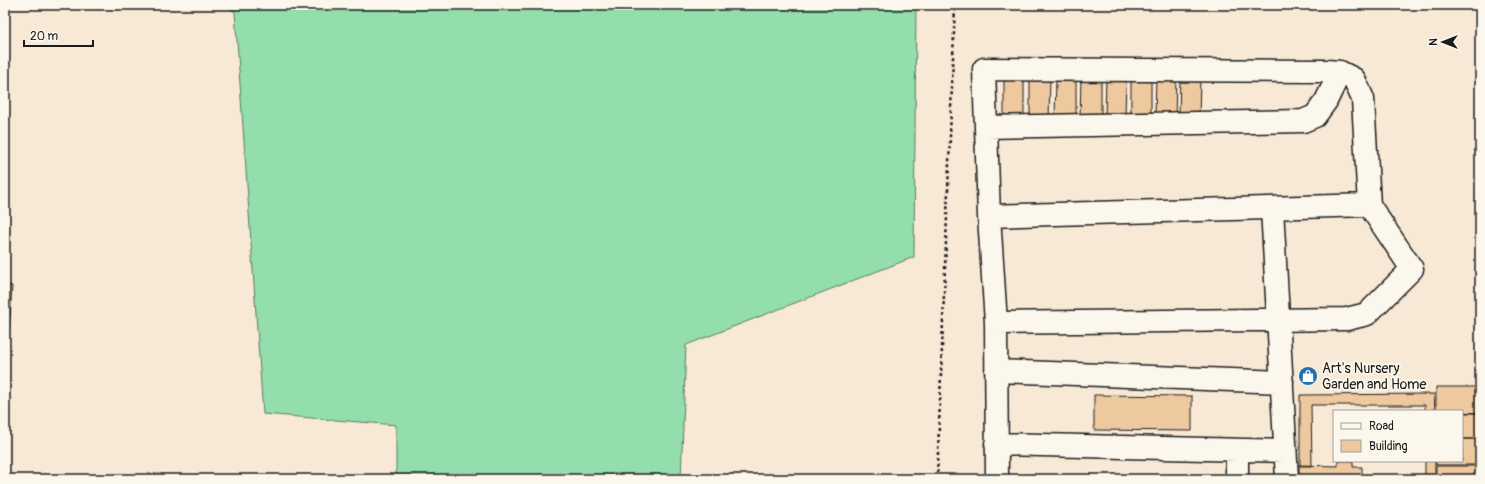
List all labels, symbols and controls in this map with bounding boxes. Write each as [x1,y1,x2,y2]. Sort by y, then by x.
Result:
scale bar [24,22,93,48]
north arrow [1423,22,1463,62]
text: 20 m [30,29,59,44]
text: N [1427,38,1440,46]
place label: Art's Nursery Garden and Home [1322,360,1426,393]
shop icon: Art's Nursery Garden and Home [1297,365,1319,387]
legend [1333,410,1463,462]
text: Road [1369,419,1394,434]
text: Building [1369,439,1408,454]

